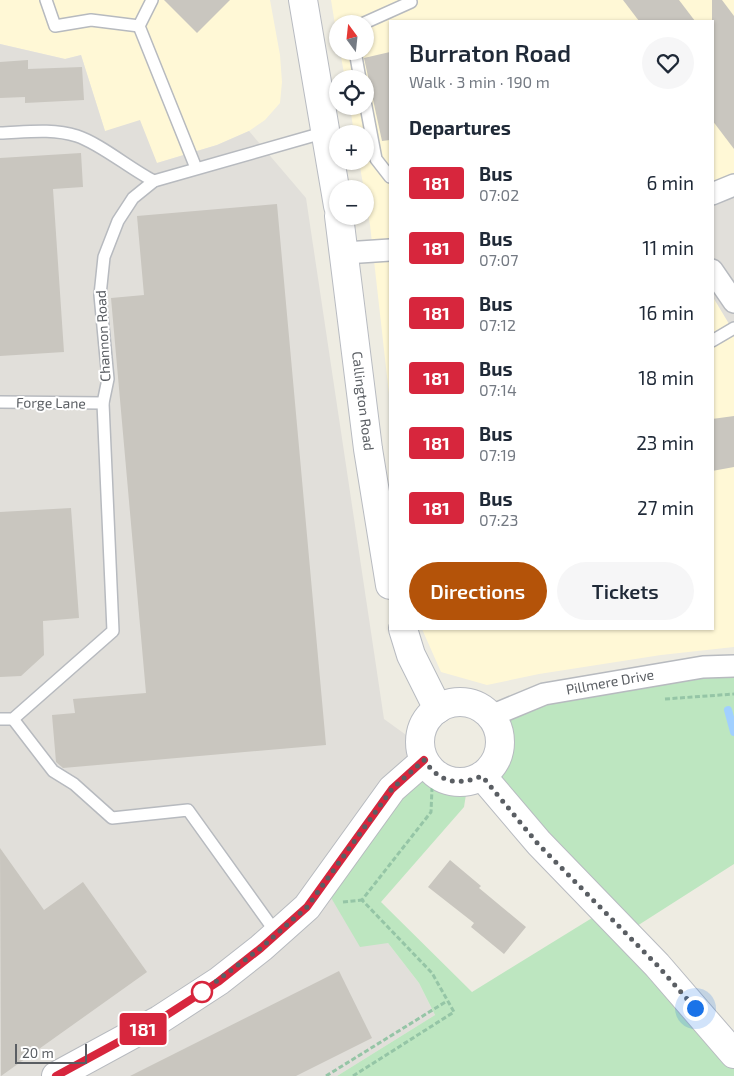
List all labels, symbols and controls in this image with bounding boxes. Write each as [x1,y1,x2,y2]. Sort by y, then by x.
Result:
north arrow [329,15,374,60]
map controls [329,15,374,225]
button: heart [642,37,694,89]
text: Burraton Road [409,38,571,67]
button: locate [329,70,374,115]
text: Walk · 3 min · 190 m [409,72,550,91]
text: Departures [409,116,511,139]
button: + [329,125,374,170]
text: Bus [479,162,513,185]
text: 6 min [646,171,694,194]
text: 181 [423,172,450,194]
button: − [329,180,374,225]
text: 07:02 [479,185,519,204]
text: Bus [479,227,513,250]
text: 11 min [642,236,694,259]
text: 181 [423,237,450,259]
text: 07:07 [479,250,518,269]
street label: Channon Road [92,290,113,382]
text: Bus [479,292,513,315]
text: 16 min [639,301,694,324]
text: 181 [423,302,450,324]
text: 07:12 [479,315,516,334]
street label: Callington Road [349,350,378,452]
text: Bus [479,357,513,380]
text: 18 min [638,366,694,389]
text: 181 [423,367,450,389]
text: 07:14 [479,380,517,399]
street label: Forge Lane [16,393,86,412]
text: Bus [479,422,513,445]
text: 23 min [636,431,694,454]
text: 181 [423,432,450,454]
text: 07:19 [479,445,516,464]
text: Bus [479,487,513,510]
text: 27 min [637,496,694,519]
text: 181 [423,497,450,519]
text: 07:23 [479,510,519,529]
button: Directions [409,562,547,620]
button: Tickets [557,562,694,620]
street label: Pillmere Drive [565,665,655,698]
unlabelled marker [191,981,213,1003]
your location [683,996,708,1021]
line badge: 181 [114,1013,172,1045]
text: 181 [130,1018,156,1040]
scale bar [15,1041,88,1064]
text: 20 m [22,1044,54,1061]

